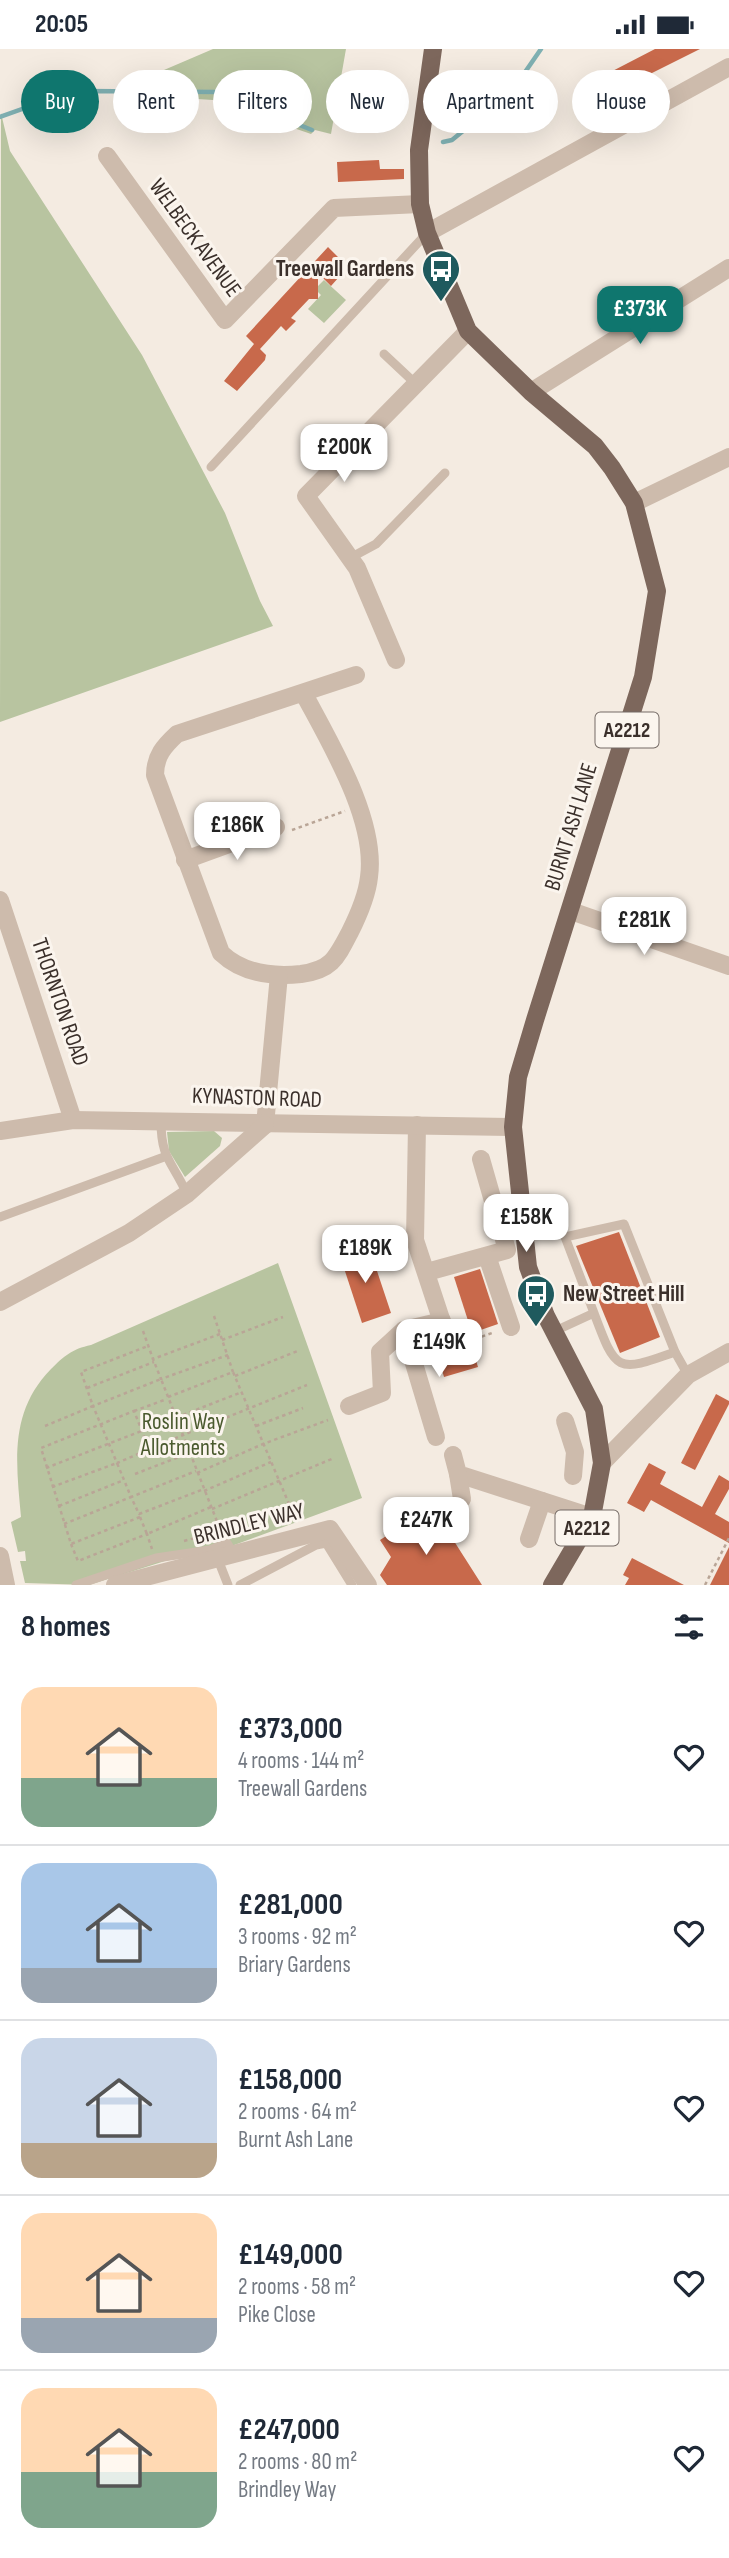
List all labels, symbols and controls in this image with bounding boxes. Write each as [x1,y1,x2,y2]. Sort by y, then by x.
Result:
text: 20:05 [35,9,88,40]
chip: Buy [21,70,99,133]
chip: Rent [113,70,199,133]
chip: Filters [213,70,312,133]
chip: New [326,70,409,133]
chip: Apartment [423,70,558,133]
chip: House [572,70,670,133]
street label: WELBECK AVENUE [143,173,247,303]
bus stop icon: Treewall Gardens [420,248,462,303]
place label: Treewall Gardens [276,255,414,283]
pin: £373K [591,287,689,346]
text: £373K [613,295,667,323]
pin: £200K [295,425,393,484]
text: £200K [316,433,372,461]
road number: A2212 [596,713,658,747]
street label: BURNT ASH LANE [538,760,604,894]
pin: £186K [188,803,286,862]
text: £186K [210,811,264,839]
pin: £281K [595,897,693,957]
text: £281K [617,906,671,934]
street label: THORNTON ROAD [25,934,95,1070]
street label: KYNASTON ROAD [192,1082,322,1114]
pin: £158K [477,1195,575,1254]
text: £158K [499,1203,553,1231]
pin: £189K [316,1225,414,1285]
text: £189K [338,1234,392,1262]
bus stop icon: New Street Hill [515,1273,557,1328]
place label: New Street Hill [563,1280,684,1308]
pin: £149K [390,1319,488,1379]
text: £149K [412,1328,466,1356]
park label: Roslin Way Allotments [140,1408,225,1462]
street label: BRINDLEY WAY [191,1497,307,1551]
pin: £247K [377,1497,475,1557]
text: £247K [399,1506,453,1534]
road number: A2212 [556,1511,618,1545]
icon: filters [670,1608,708,1646]
text: 8 homes [21,1609,110,1645]
text: £373,000 [238,1711,343,1747]
icon: home [77,1715,161,1799]
icon: heart [670,1738,708,1776]
text: 4 rooms · 144 m² [238,1747,364,1775]
text: Treewall Gardens [238,1775,367,1803]
text: £281,000 [238,1887,343,1923]
icon: home [77,1891,161,1975]
icon: heart [670,1914,708,1952]
text: 3 rooms · 92 m² [238,1923,357,1951]
text: Briary Gardens [238,1951,351,1979]
text: £158,000 [238,2062,342,2098]
icon: home [77,2066,161,2150]
icon: heart [670,2089,708,2127]
text: 2 rooms · 64 m² [238,2098,357,2126]
text: Burnt Ash Lane [238,2126,353,2154]
text: £149,000 [238,2237,343,2273]
icon: home [77,2241,161,2325]
icon: heart [670,2264,708,2302]
text: 2 rooms · 58 m² [238,2273,356,2301]
text: Pike Close [238,2301,316,2329]
text: £247,000 [238,2412,340,2448]
icon: home [77,2416,161,2500]
icon: heart [670,2439,708,2477]
text: 2 rooms · 80 m² [238,2448,357,2476]
text: Brindley Way [238,2476,336,2504]

